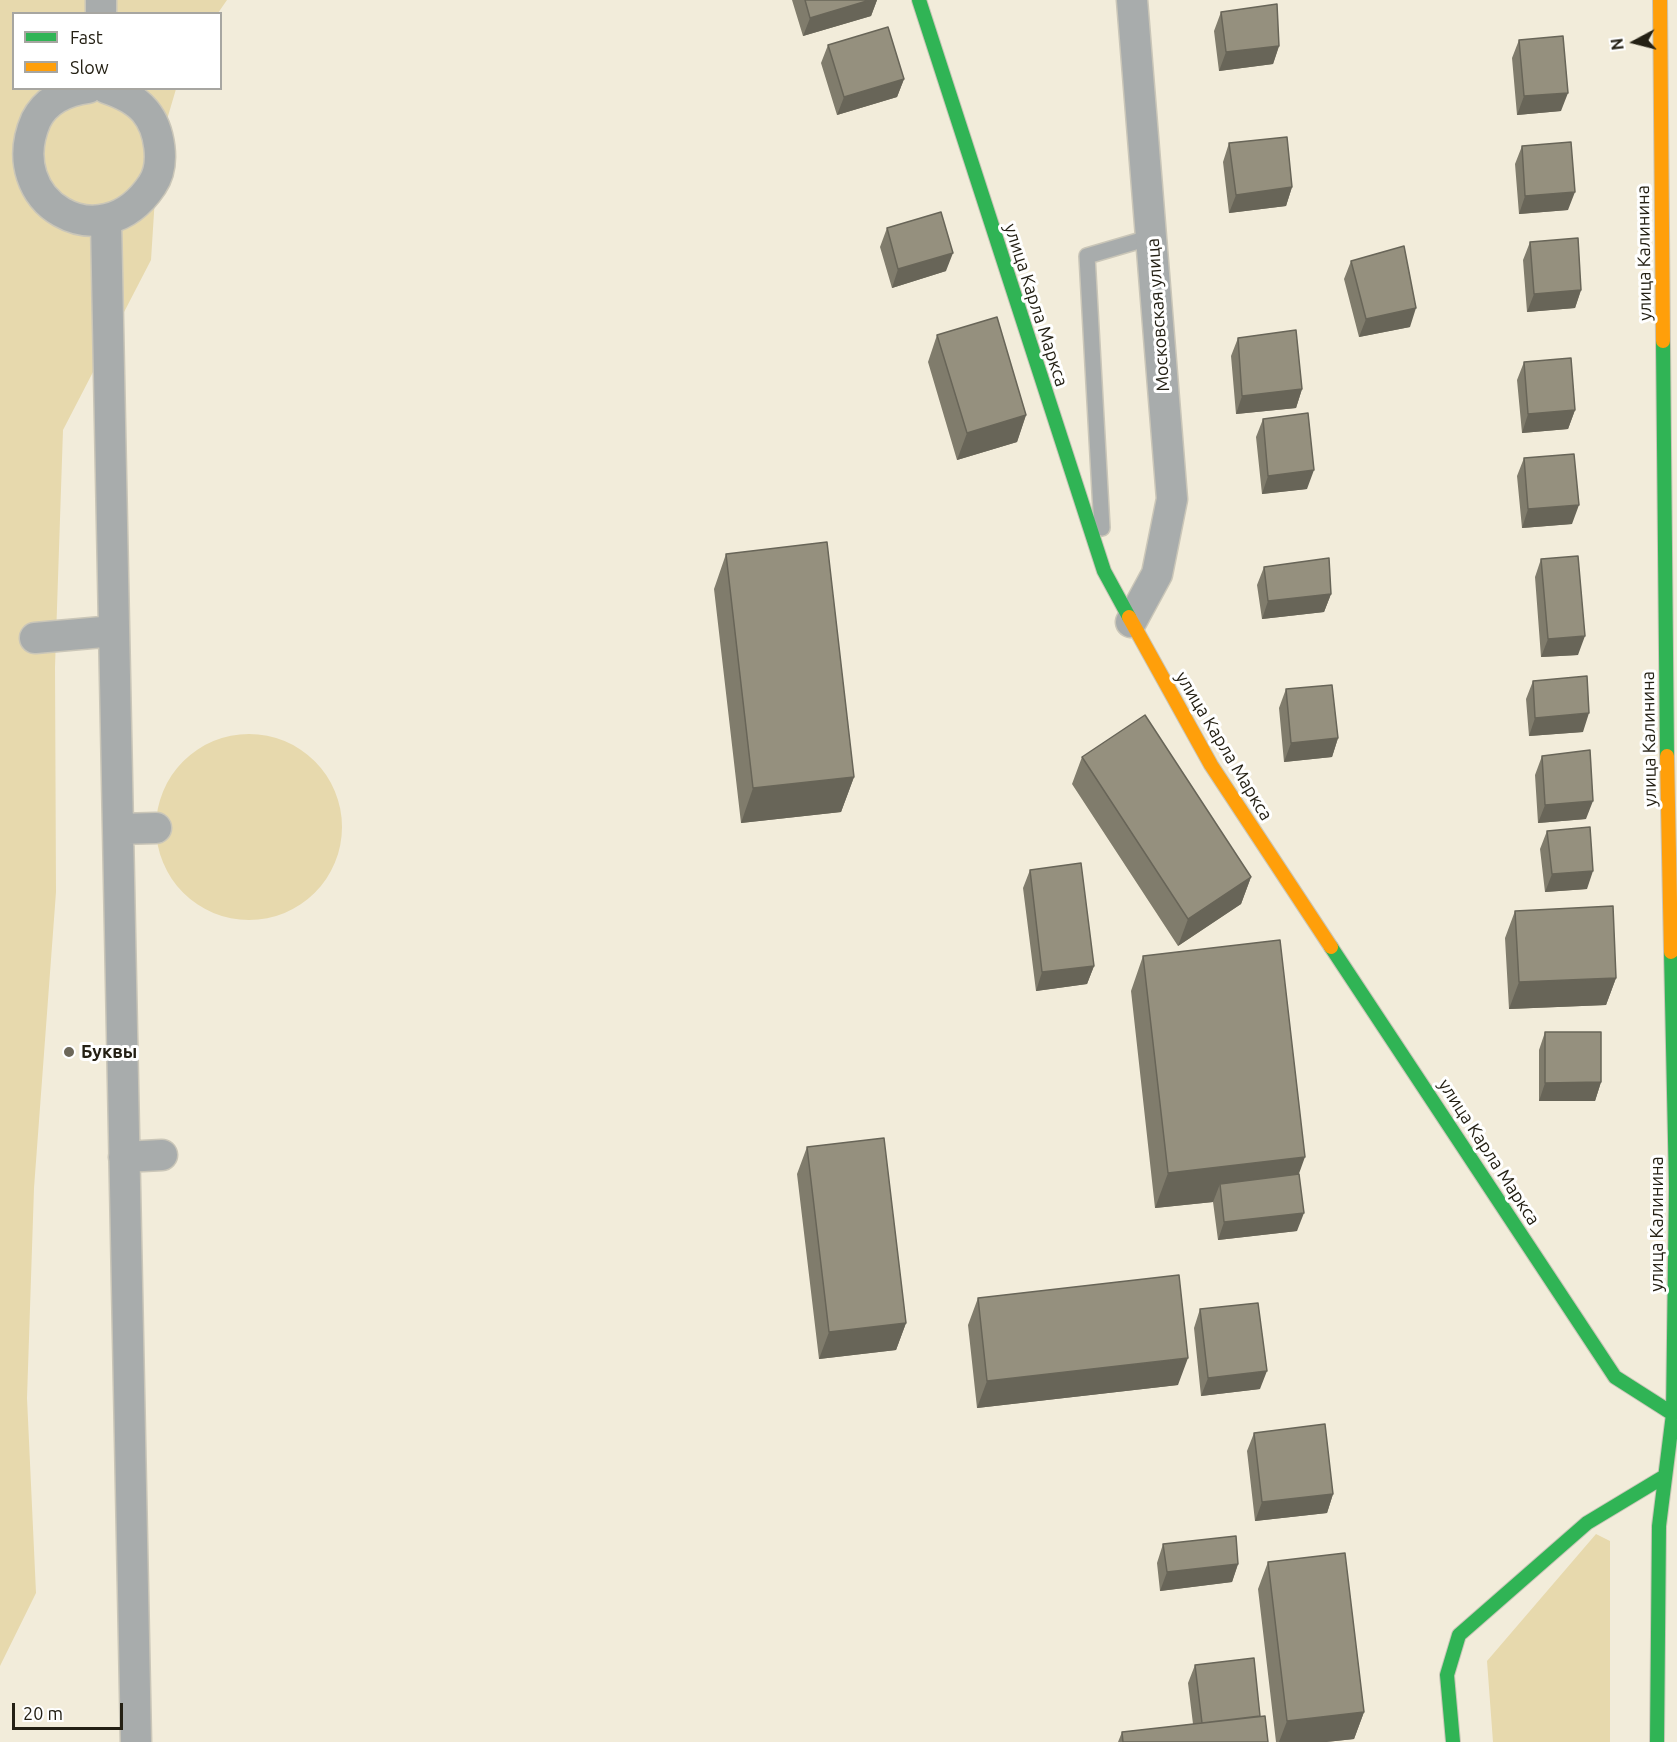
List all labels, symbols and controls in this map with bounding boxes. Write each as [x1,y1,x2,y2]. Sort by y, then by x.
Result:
legend [12,12,222,90]
north arrow [1605,12,1665,72]
text: Fast [70,27,103,47]
text: N [1607,37,1627,51]
text: Slow [70,57,109,77]
street label: улица Калинина [1632,185,1656,321]
street label: улица Карла Маркса [999,221,1073,389]
street label: Московская улица [1142,238,1174,392]
street label: улица Карла Маркса [1171,668,1277,824]
street label: улица Калинина [1637,671,1661,807]
place label: Буквы [81,1041,137,1063]
marker: Буквы [62,1045,76,1059]
street label: улица Карла Маркса [1434,1075,1544,1229]
street label: улица Калинина [1646,1156,1668,1292]
scale bar [15,1691,126,1729]
text: 20 m [23,1703,63,1723]

